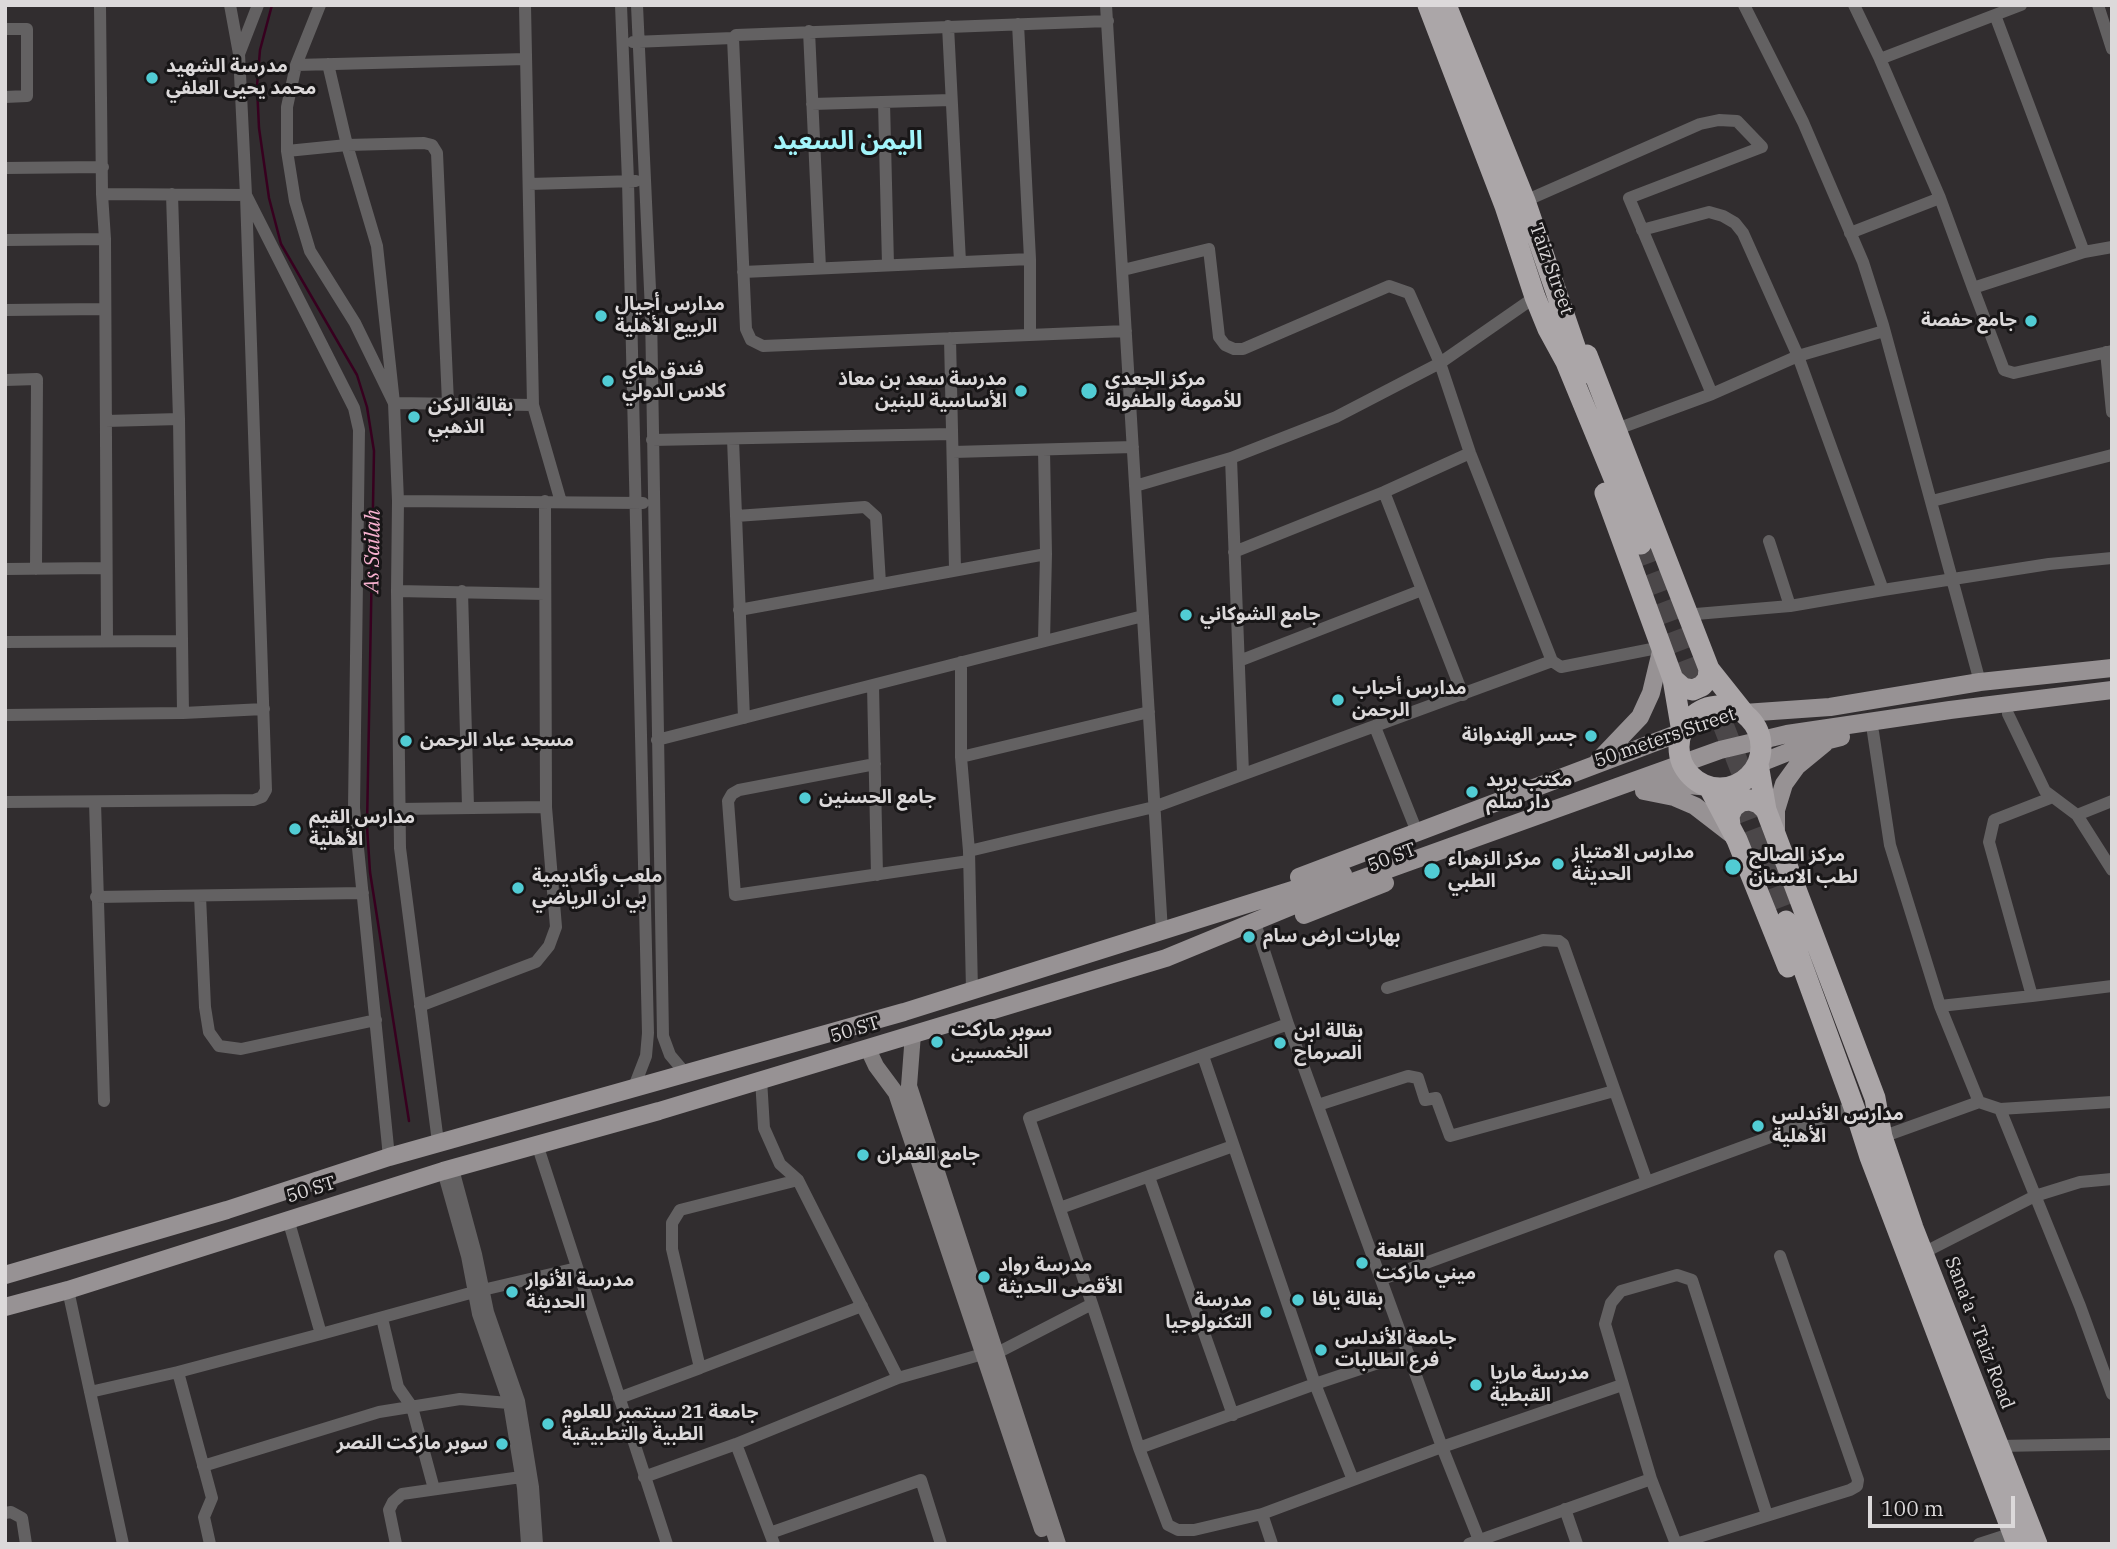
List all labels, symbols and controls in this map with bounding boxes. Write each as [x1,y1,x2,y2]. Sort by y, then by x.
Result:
place label: مدرسة الشهيد محمد يحيى العلفي [166,56,316,100]
marker: مدرسة الشهيد محمد يحيى العلفي [144,70,160,86]
district label: اليمن السعيد [773,125,923,157]
street label: Taiz Street [1524,220,1578,318]
place label: مدارس أجيال الربيع الأهلية [615,294,725,338]
marker: مدارس أجيال الربيع الأهلية [593,308,609,324]
place label: جامع حفصة [1921,310,2017,332]
marker: جامع حفصة [2023,313,2039,329]
place label: فندق هاي كلاس الدولي [622,359,726,403]
place label: مدرسة سعد بن معاذ الأساسية للبنين [838,369,1007,413]
place label: مركز الجعدي للأمومة والطفولة [1105,369,1242,413]
marker: فندق هاي كلاس الدولي [600,373,616,389]
marker: مركز الجعدي للأمومة والطفولة [1079,381,1099,401]
marker: مدرسة سعد بن معاذ الأساسية للبنين [1013,383,1029,399]
place label: بقالة الركن الذهبي [428,395,513,439]
marker: بقالة الركن الذهبي [406,409,422,425]
water label: As Sailah [360,509,386,593]
place label: جامع الشوكاني [1200,604,1320,626]
marker: جامع الشوكاني [1178,607,1194,623]
place label: مدارس أحباب الرحمن [1352,678,1467,722]
marker: مدارس أحباب الرحمن [1330,692,1346,708]
street label: 50 meters Street [1591,703,1739,773]
place label: جسر الهندوانة [1462,725,1577,747]
marker: جسر الهندوانة [1583,728,1599,744]
place label: مسجد عباد الرحمن [420,730,574,752]
marker: مسجد عباد الرحمن [398,733,414,749]
place label: مكتب بريد دار سلم [1486,770,1572,814]
marker: مكتب بريد دار سلم [1464,784,1480,800]
place label: جامع الحسنين [819,787,936,809]
marker: جامع الحسنين [797,790,813,806]
place label: مدارس القيم الأهلية [309,807,415,851]
marker: مدارس القيم الأهلية [287,821,303,837]
street label: 50 ST [1364,838,1420,878]
place label: مدارس الامتياز الحديثة [1572,842,1694,886]
place label: مركز الصالح لطب الاسنان [1749,845,1858,889]
place label: مركز الزهراء الطبي [1448,849,1541,893]
marker: مدارس الامتياز الحديثة [1550,856,1566,872]
marker: مركز الصالح لطب الاسنان [1723,857,1743,877]
marker: مركز الزهراء الطبي [1422,861,1442,881]
place label: ملعب وأكاديمية بي ان الرياضي [532,866,662,910]
marker: ملعب وأكاديمية بي ان الرياضي [510,880,526,896]
place label: بهارات ارض سام [1263,926,1401,948]
marker: بهارات ارض سام [1241,929,1257,945]
street label: 50 ST [828,1012,882,1048]
place label: سوبر ماركت الخمسين [951,1020,1052,1064]
place label: بقالة ابن الصرماح [1294,1021,1363,1065]
marker: سوبر ماركت الخمسين [929,1034,945,1050]
marker: بقالة ابن الصرماح [1272,1035,1288,1051]
place label: مدارس الأندلس الأهلية [1772,1104,1904,1148]
marker: مدارس الأندلس الأهلية [1750,1118,1766,1134]
place label: جامع الغفران [877,1144,980,1166]
marker: جامع الغفران [855,1147,871,1163]
street label: 50 ST [284,1172,338,1208]
place label: القلعة ميني ماركت [1376,1241,1476,1285]
street label: Sana'a - Taiz Road [1939,1253,2019,1413]
place label: مدرسة رواد الأقصى الحديثة [998,1255,1123,1299]
marker: القلعة ميني ماركت [1354,1255,1370,1271]
marker: مدرسة رواد الأقصى الحديثة [976,1269,992,1285]
place label: مدرسة الأنوار الحديثة [526,1270,634,1314]
marker: مدرسة الأنوار الحديثة [504,1284,520,1300]
place label: بقالة يافا [1312,1289,1383,1311]
place label: مدرسة التكنولوجيا [1165,1290,1252,1334]
marker: بقالة يافا [1290,1292,1306,1308]
marker: مدرسة التكنولوجيا [1258,1304,1274,1320]
place label: جامعة الأندلس فرع الطالبات [1335,1328,1457,1372]
marker: جامعة الأندلس فرع الطالبات [1313,1342,1329,1358]
place label: مدرسة ماريا القبطية [1490,1363,1589,1407]
marker: مدرسة ماريا القبطية [1468,1377,1484,1393]
place label: جامعة 21 سبتمبر للعلوم الطبية والتطبيقية [562,1402,759,1446]
marker: جامعة 21 سبتمبر للعلوم الطبية والتطبيقية [540,1416,556,1432]
place label: سوبر ماركت النصر [336,1433,488,1455]
marker: سوبر ماركت النصر [494,1436,510,1452]
scale bar [1872,1482,2019,1526]
text: 100 m [1881,1494,1944,1522]

